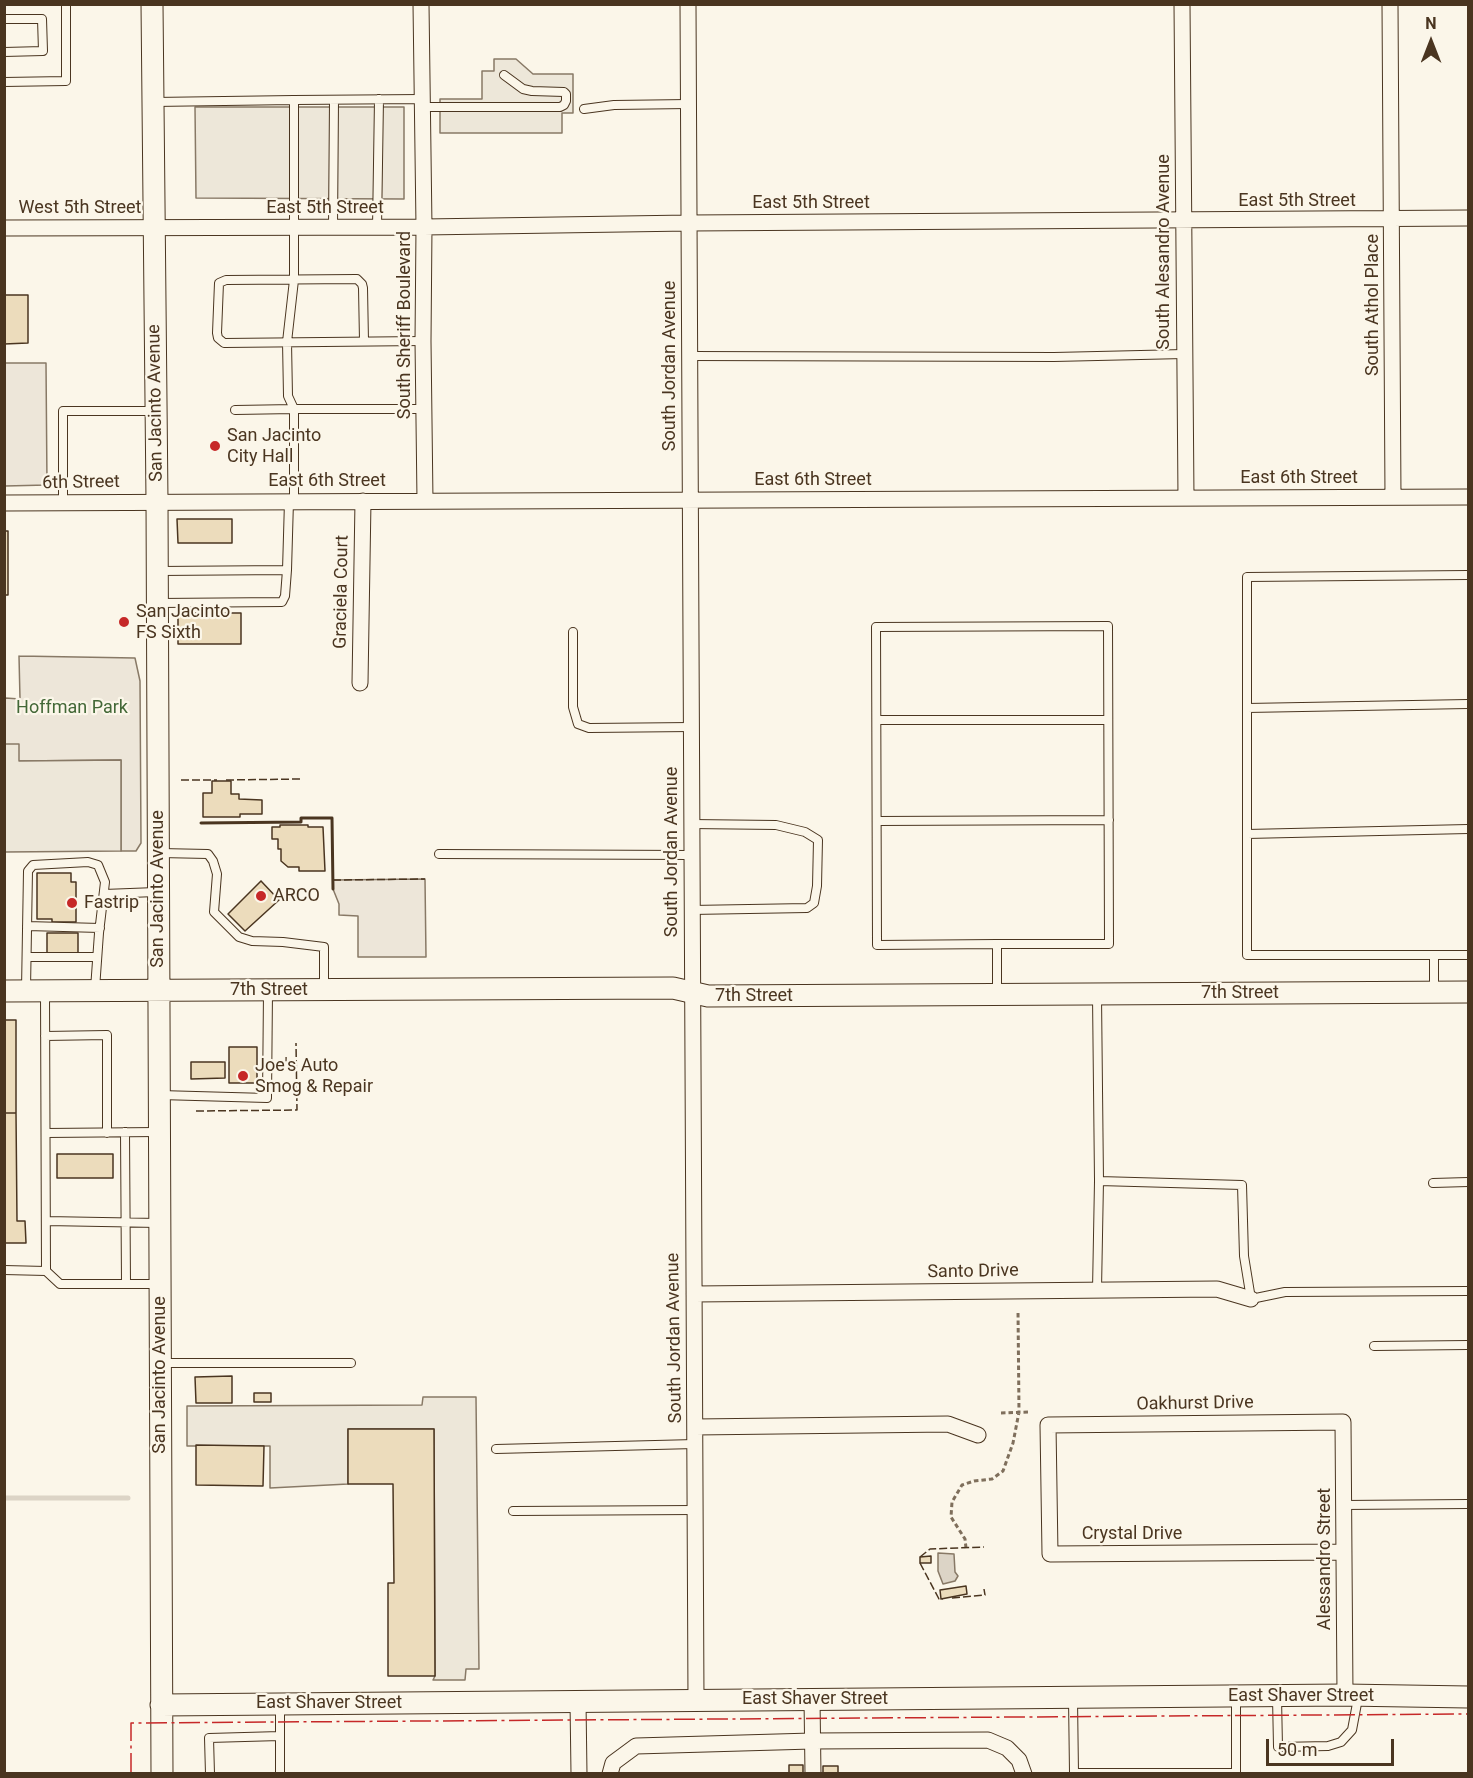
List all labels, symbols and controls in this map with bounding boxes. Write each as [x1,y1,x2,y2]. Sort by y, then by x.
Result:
north arrow [1401,12,1461,72]
text: N [1425,14,1437,33]
street label: South Alesandro Avenue [1153,154,1175,350]
street label: East 5th Street [1238,190,1356,212]
street label: East 5th Street [752,192,870,214]
street label: West 5th Street [19,197,141,219]
street label: East 5th Street [266,197,384,219]
street label: South Sheriff Boulevard [394,231,416,419]
street label: South Athol Place [1362,234,1384,376]
street label: South Jordan Avenue [659,281,681,451]
street label: San Jacinto Avenue [144,324,168,482]
place label: San Jacinto City Hall [227,425,321,468]
marker: San Jacinto City Hall [208,439,222,453]
street label: East 6th Street [1240,467,1358,489]
street label: East 6th Street [754,469,872,491]
street label: East 6th Street [268,470,386,492]
street label: 6th Street [42,472,120,494]
street label: Graciela Court [330,535,354,649]
place label: San Jacinto FS Sixth [136,601,230,644]
marker: San Jacinto FS Sixth [117,615,131,629]
park label: Hoffman Park [16,697,128,719]
street label: South Jordan Avenue [661,767,683,937]
street label: San Jacinto Avenue [147,810,169,968]
place label: ARCO [273,885,320,907]
marker: ARCO [254,889,268,903]
place label: Fastrip [84,892,139,914]
marker: Fastrip [65,896,79,910]
street label: 7th Street [230,979,308,1001]
street label: 7th Street [1201,982,1279,1004]
street label: 7th Street [715,985,793,1007]
place label: Joe's Auto Smog & Repair [255,1055,373,1098]
marker: Joe's Auto Smog & Repair [236,1069,250,1083]
street label: South Jordan Avenue [663,1253,687,1423]
street label: Santo Drive [927,1260,1019,1284]
street label: San Jacinto Avenue [149,1296,171,1454]
street label: Oakhurst Drive [1136,1392,1254,1416]
street label: Alessandro Street [1314,1488,1336,1630]
street label: Crystal Drive [1082,1523,1182,1545]
street label: East Shaver Street [1228,1685,1374,1707]
street label: East Shaver Street [742,1688,888,1710]
street label: East Shaver Street [256,1692,402,1714]
scale bar [1269,1727,1396,1765]
text: 50 m [1277,1739,1317,1760]

